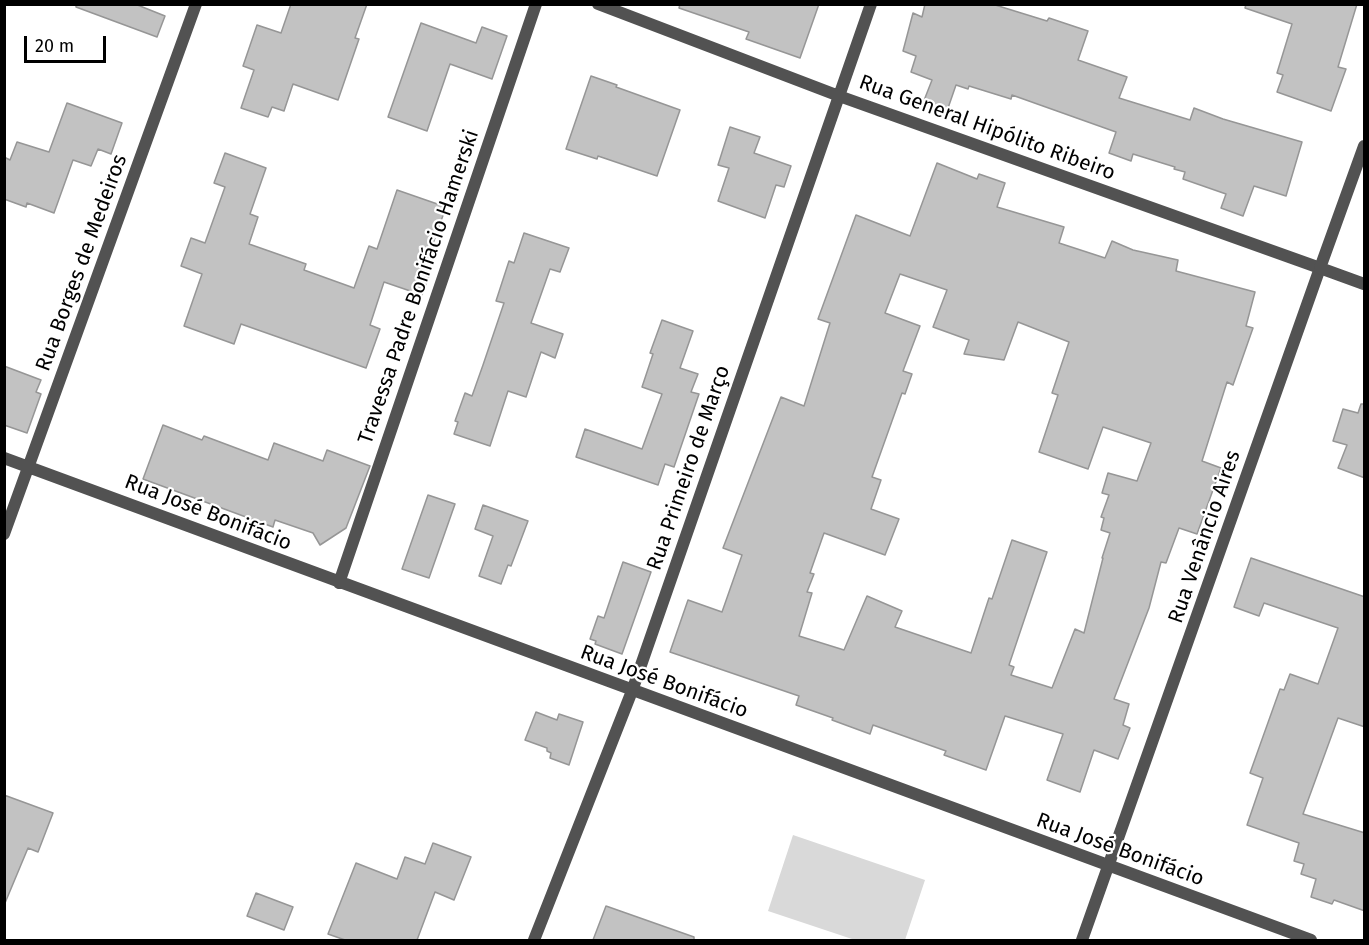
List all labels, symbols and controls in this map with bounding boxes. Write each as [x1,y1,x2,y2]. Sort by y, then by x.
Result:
scale bar [27,24,110,62]
text: 20 m [35,35,74,57]
street label: Rua General Hipólito Ribeiro [855,70,1119,186]
street label: Travessa Padre Bonifácio Hamerski [353,127,485,447]
street label: Rua Borges de Medeiros [31,151,133,375]
street label: Rua Primeiro de Março [642,362,736,574]
street label: Rua Venâncio Aires [1164,447,1246,627]
street label: Rua José Bonifácio [121,470,295,556]
street label: Rua José Bonifácio [577,640,751,724]
street label: Rua José Bonifácio [1033,808,1207,892]

